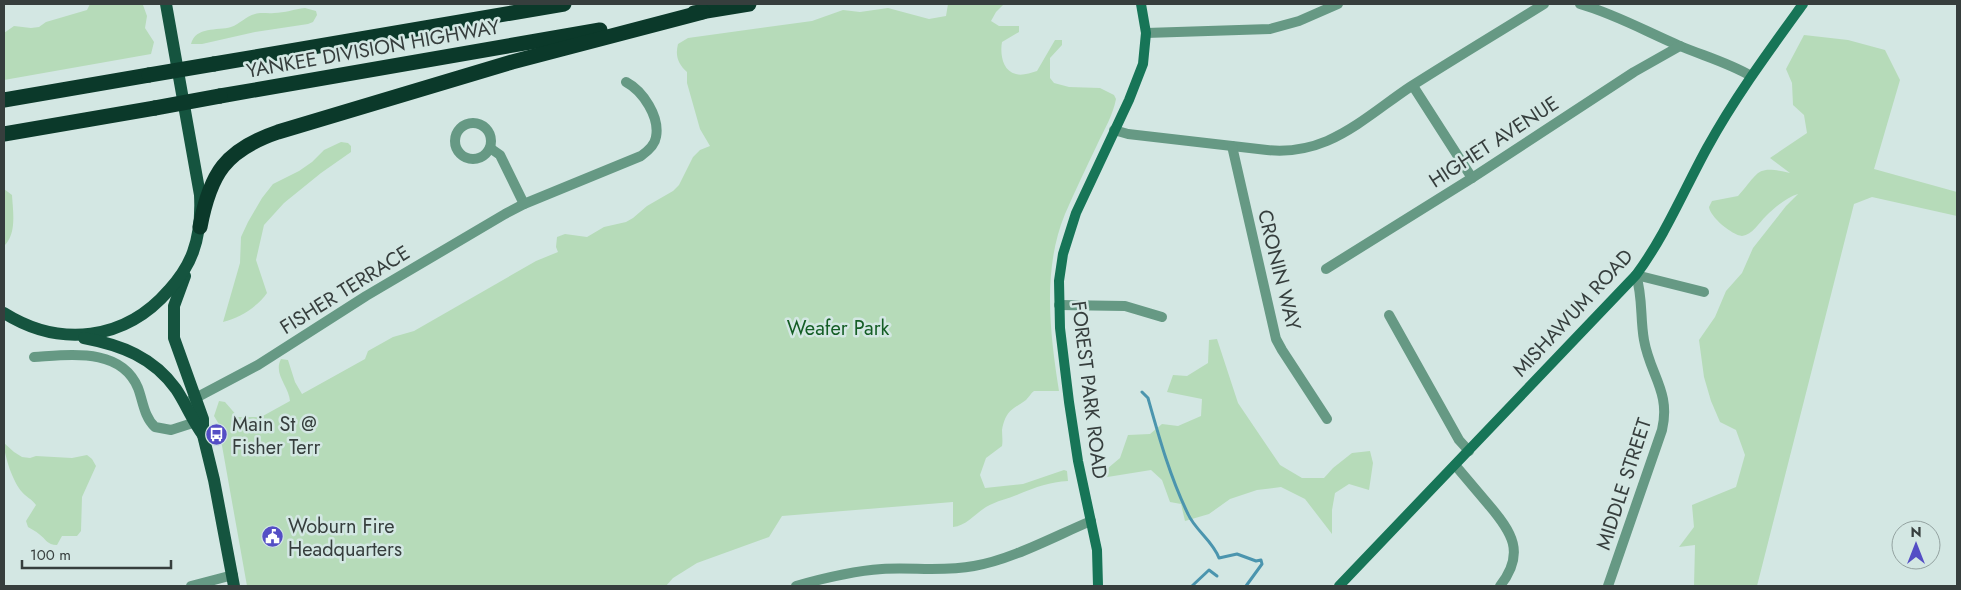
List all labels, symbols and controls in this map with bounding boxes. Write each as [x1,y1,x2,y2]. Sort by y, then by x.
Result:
street label: YANKEE DIVISION HIGHWAY [244,12,503,86]
street label: HIGHET AVENUE [1423,89,1565,195]
street label: CRONIN WAY [1250,207,1308,334]
street label: FISHER TERRACE [274,238,416,342]
street label: MISHAWUM ROAD [1506,243,1640,383]
street label: FOREST PARK ROAD [1064,300,1114,480]
park label: Weafer Park [787,314,890,343]
place label: Main St @ Fisher Terr [232,410,320,462]
street label: MIDDLE STREET [1589,414,1659,554]
bus stop icon: Main St @ Fisher Terr [204,423,228,447]
place label: Woburn Fire Headquarters [288,512,402,564]
north arrow [1891,520,1941,570]
text: N [1910,522,1922,542]
public building icon: Woburn Fire Headquarters [260,525,284,549]
scale bar [22,538,171,570]
text: 100 m [30,544,71,566]

